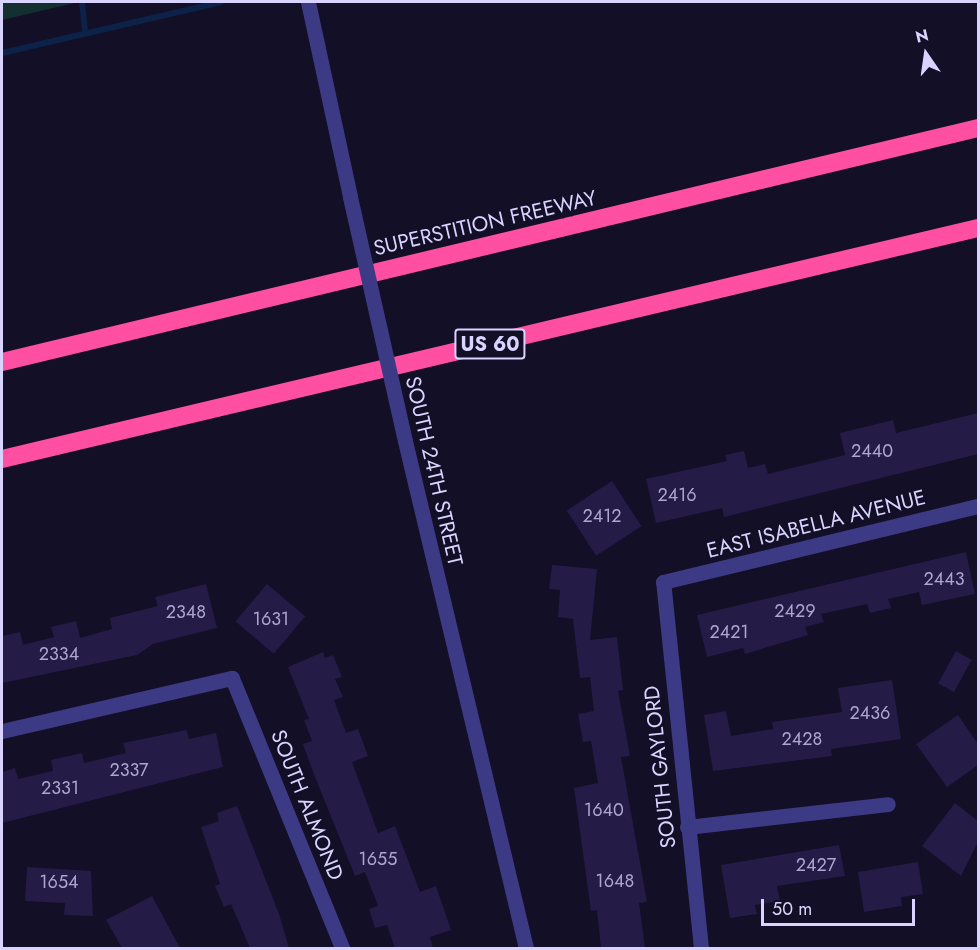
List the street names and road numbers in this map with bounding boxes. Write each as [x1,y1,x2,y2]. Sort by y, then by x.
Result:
street label: SUPERSTITION FREEWAY [371,185,599,261]
road number: US 60 [454,327,526,361]
street label: SOUTH 24TH STREET [400,374,468,568]
street label: EAST ISABELLA AVENUE [704,485,928,563]
street label: SOUTH GAYLORD [639,684,681,850]
street label: SOUTH ALMOND [265,726,349,884]

